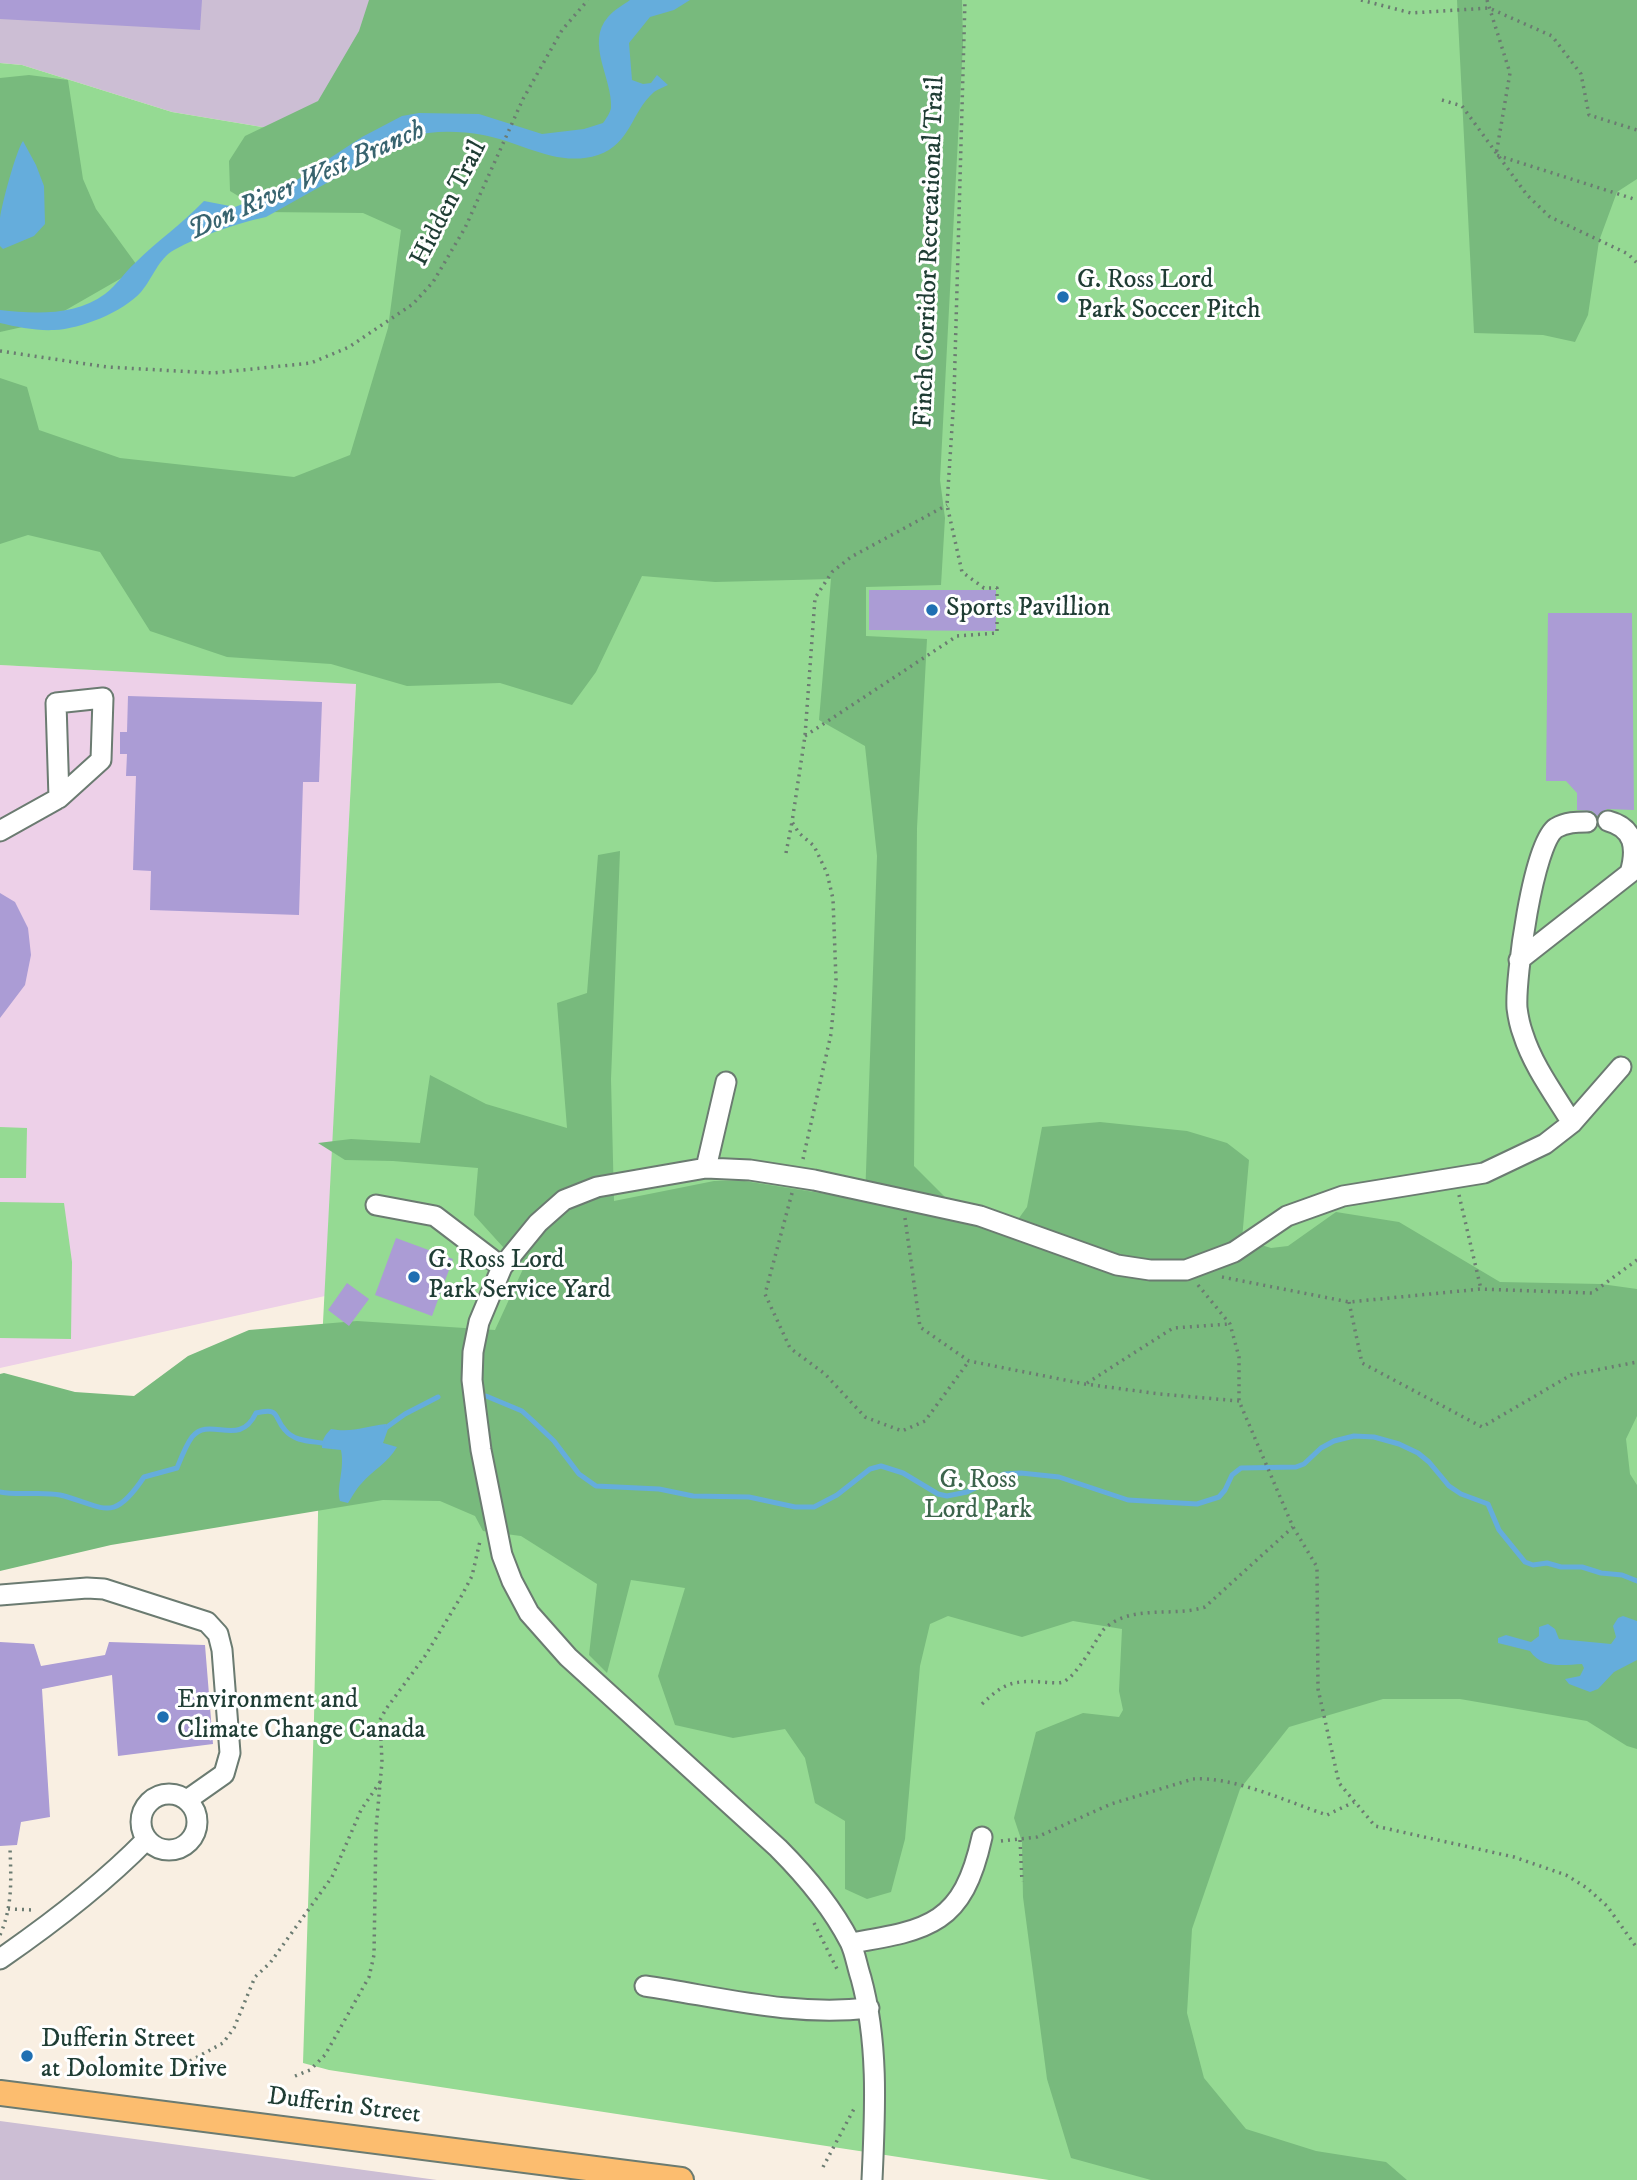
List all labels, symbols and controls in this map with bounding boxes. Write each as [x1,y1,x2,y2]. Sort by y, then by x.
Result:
street label: Finch Corridor Recreational Trail [909,76,953,428]
water label: Don River West Branch [183,115,431,249]
street label: Hidden Trail [405,136,495,272]
place label: G. Ross Lord Park Soccer Pitch [1077,266,1261,328]
marker: G. Ross Lord Park Soccer Pitch [1055,289,1071,305]
place label: Sports Pavillion [946,594,1110,626]
marker: Sports Pavillion [924,602,940,618]
place label: G. Ross Lord Park Service Yard [428,1246,611,1308]
marker: G. Ross Lord Park Service Yard [406,1269,422,1285]
park label: G. Ross Lord Park [924,1466,1032,1528]
place label: Environment and Climate Change Canada [177,1686,426,1748]
marker: Environment and Climate Change Canada [155,1709,171,1725]
place label: Dufferin Street at Dolomite Drive [41,2025,227,2086]
marker: Dufferin Street at Dolomite Drive [19,2048,35,2064]
street label: Dufferin Street [266,2082,422,2132]

